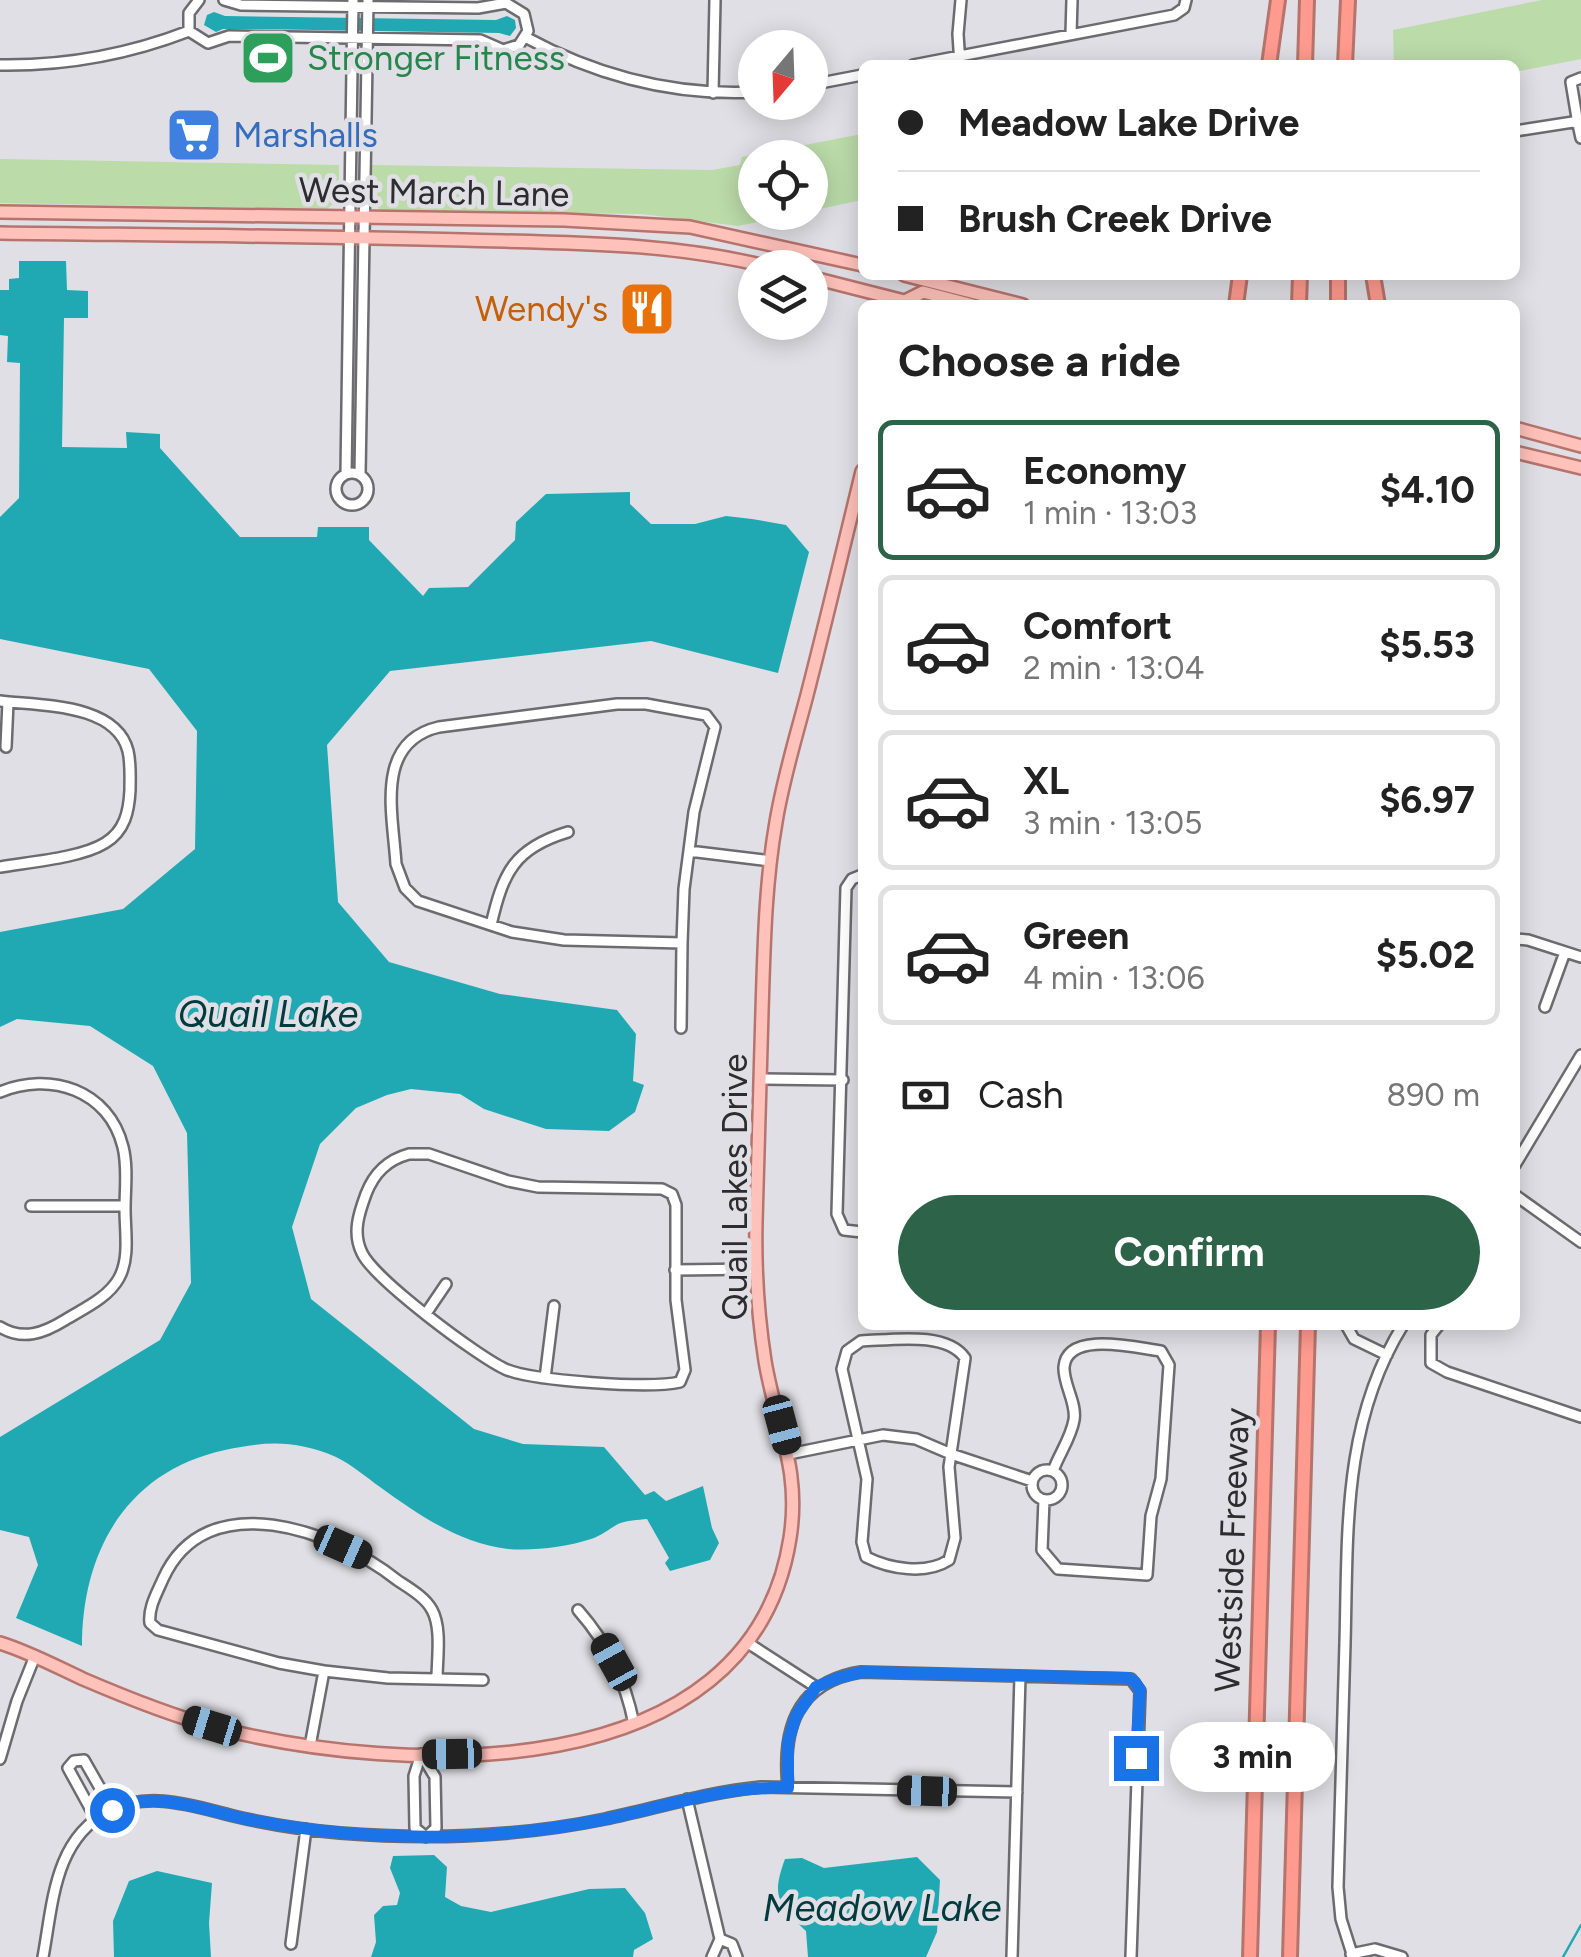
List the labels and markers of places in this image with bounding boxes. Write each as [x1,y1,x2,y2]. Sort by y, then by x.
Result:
sports icon: Stronger Fitness [238,28,298,88]
place label: Stronger Fitness [307,37,565,79]
supermarket icon: Marshalls [164,105,224,165]
place label: Marshalls [233,114,378,156]
restaurant icon: Wendy's [617,279,677,339]
place label: Wendy's [475,288,608,330]

